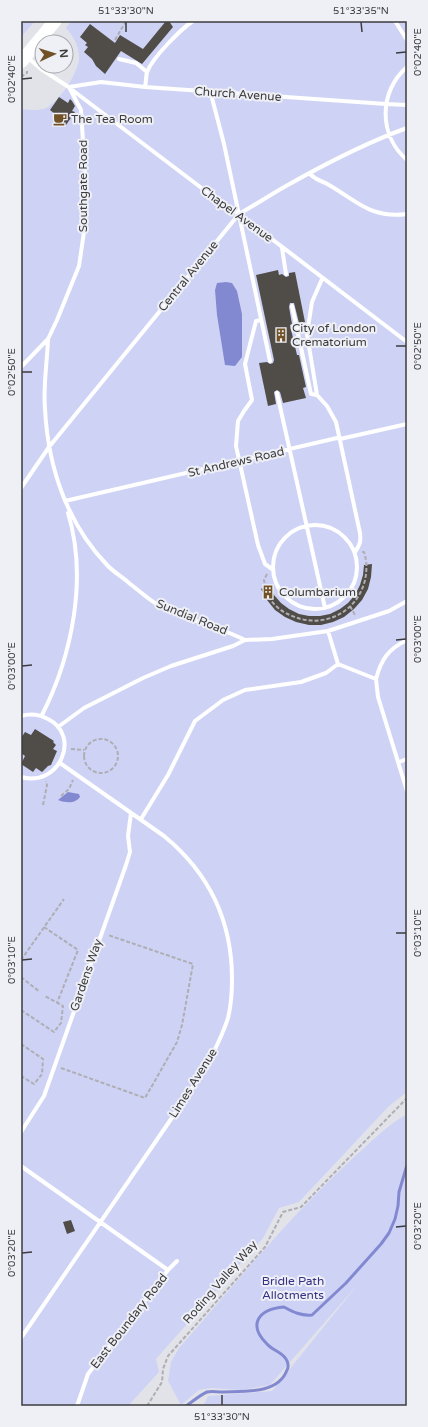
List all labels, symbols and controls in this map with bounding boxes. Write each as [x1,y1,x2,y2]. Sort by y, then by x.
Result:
text: 51°33'30"N [98,5,154,17]
text: 51°33'35"N [333,5,389,17]
text: 0°02'40"E [412,28,424,76]
north arrow [34,34,74,74]
text: N [57,48,70,58]
text: 0°02'40"E [6,55,18,103]
street label: Church Avenue [194,84,282,104]
cafe icon: The Tea Room [52,111,68,127]
place label: The Tea Room [71,112,153,126]
street label: Southgate Road [76,140,90,232]
street label: Chapel Avenue [198,183,276,245]
street label: Central Avenue [155,238,221,314]
place label: City of London Crematorium [292,321,376,349]
text: 0°02'50"E [412,322,424,370]
building icon: City of London Crematorium [273,327,289,343]
text: 0°02'50"E [6,348,18,396]
street label: St Andrews Road [187,444,285,480]
building icon: Columbarium [260,584,276,600]
place label: Columbarium [279,585,356,599]
street label: Sundial Road [154,596,230,638]
text: 0°03'00"E [412,615,424,663]
text: 0°03'00"E [6,642,18,690]
text: 0°03'10"E [412,909,424,957]
text: 0°03'10"E [6,936,18,984]
street label: Gardens Way [67,936,105,1013]
street label: Limes Avenue [166,1045,220,1120]
text: 0°03'20"E [412,1202,424,1250]
text: 0°03'20"E [6,1229,18,1277]
street label: Roding Valley Way [180,1237,260,1327]
street label: East Boundary Road [88,1271,170,1371]
park label: Bridle Path Allotments [262,1274,324,1302]
text: 51°33'30"N [194,1411,250,1423]

